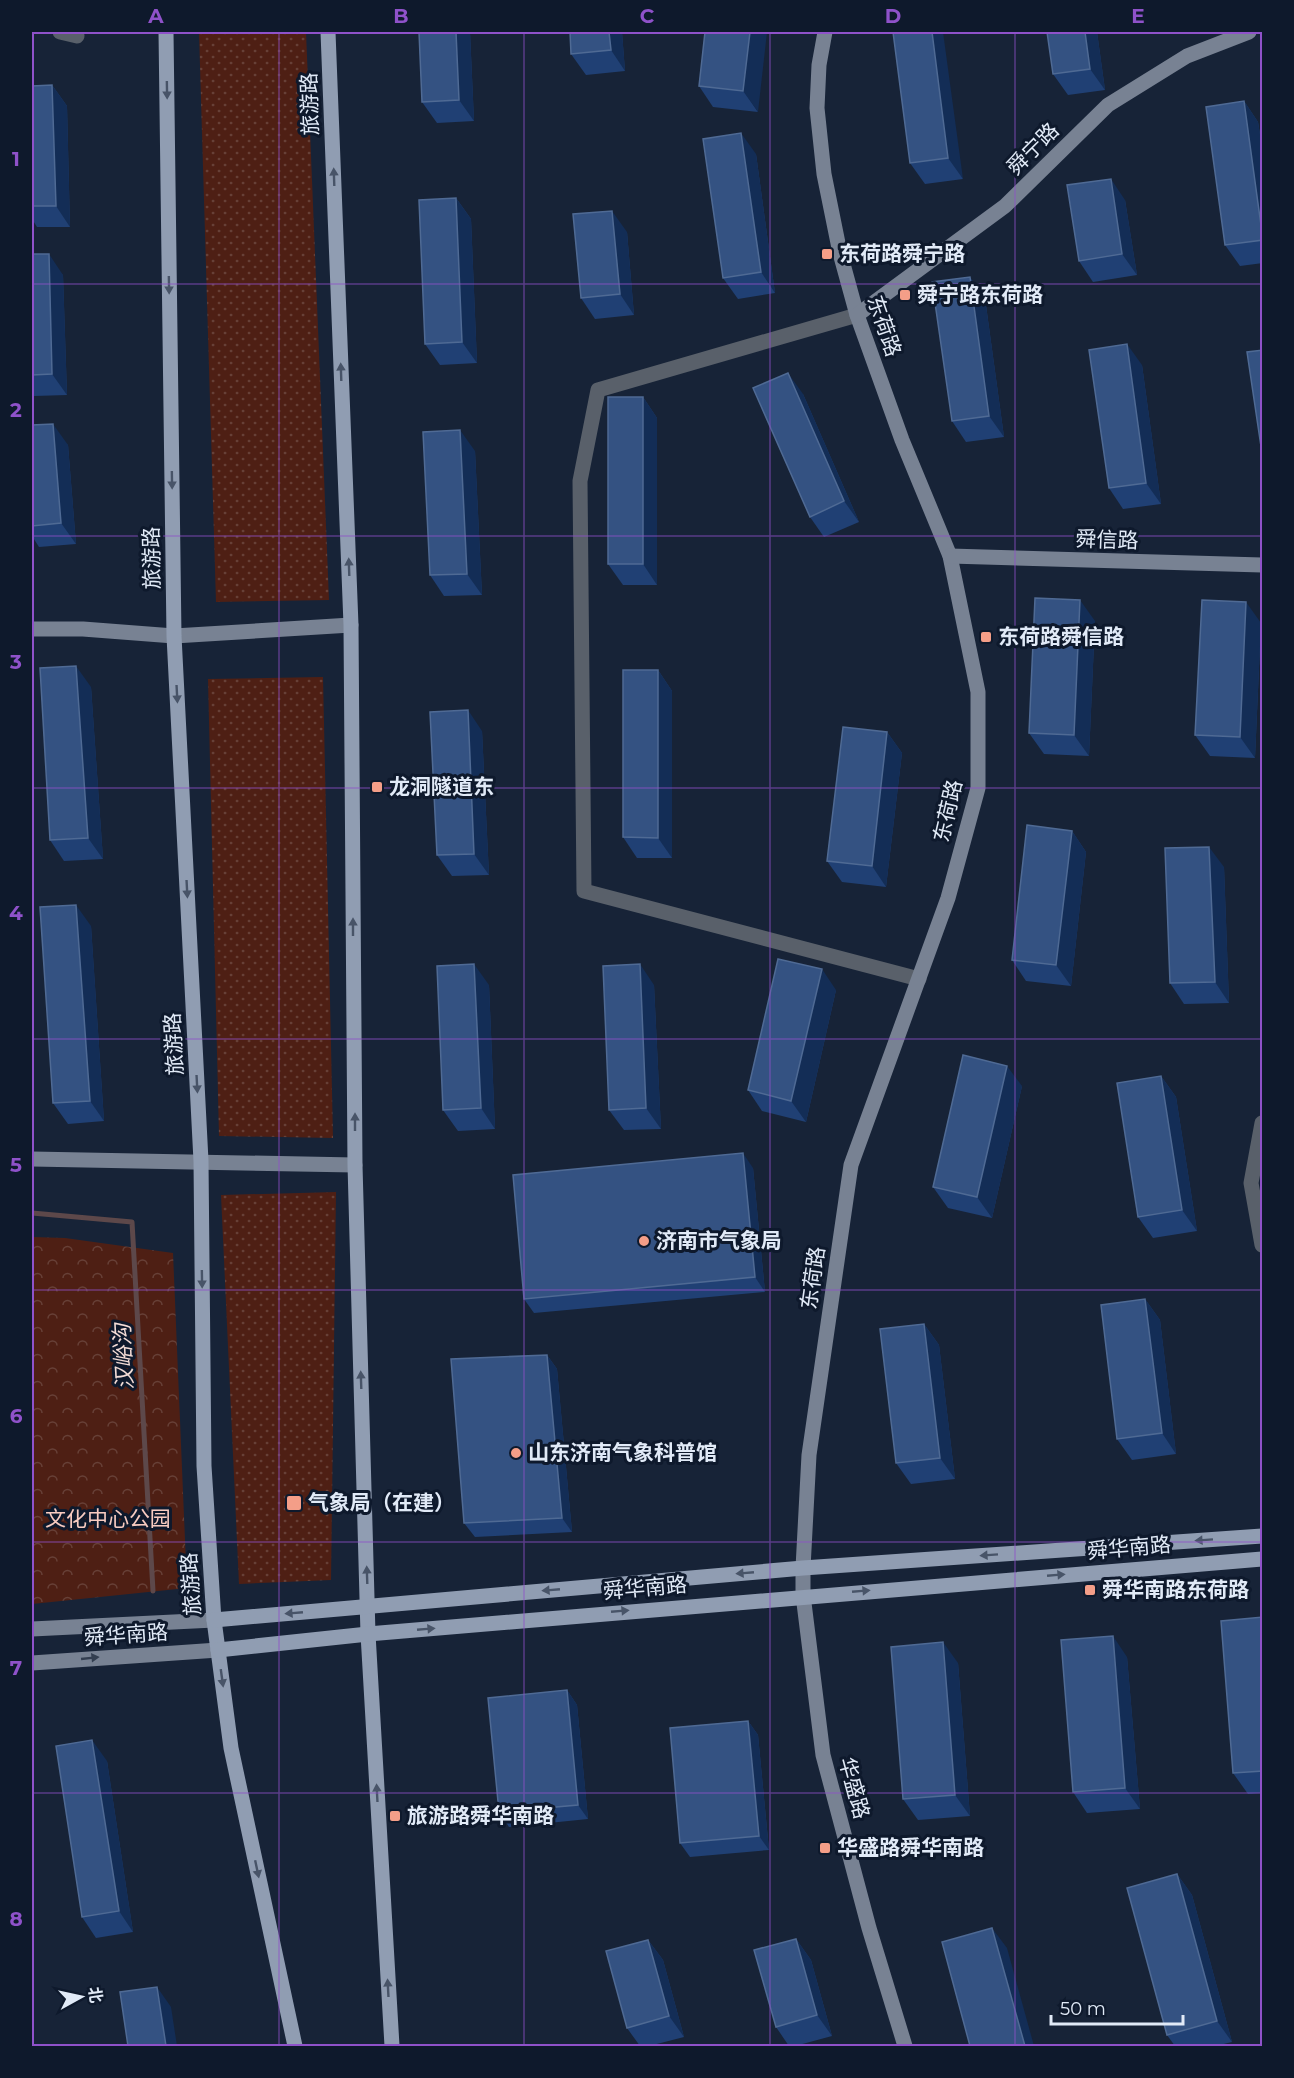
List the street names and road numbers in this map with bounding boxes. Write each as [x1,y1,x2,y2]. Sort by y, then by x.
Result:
street label: 旅游路 [296,72,323,136]
street label: 舜宁路 [1002,118,1064,180]
street label: 东荷路 [862,292,907,360]
street label: 旅游路 [138,526,165,590]
street label: 舜信路 [1075,526,1139,553]
street label: 东荷路 [928,777,967,844]
street label: 旅游路 [159,1012,188,1076]
street label: 东荷路 [796,1245,829,1311]
street label: 舜华南路 [1086,1531,1172,1564]
street label: 旅游路 [176,1552,205,1616]
street label: 舜华南路 [602,1571,688,1604]
street label: 舜华南路 [83,1619,169,1650]
street label: 华盛路 [834,1754,875,1822]

